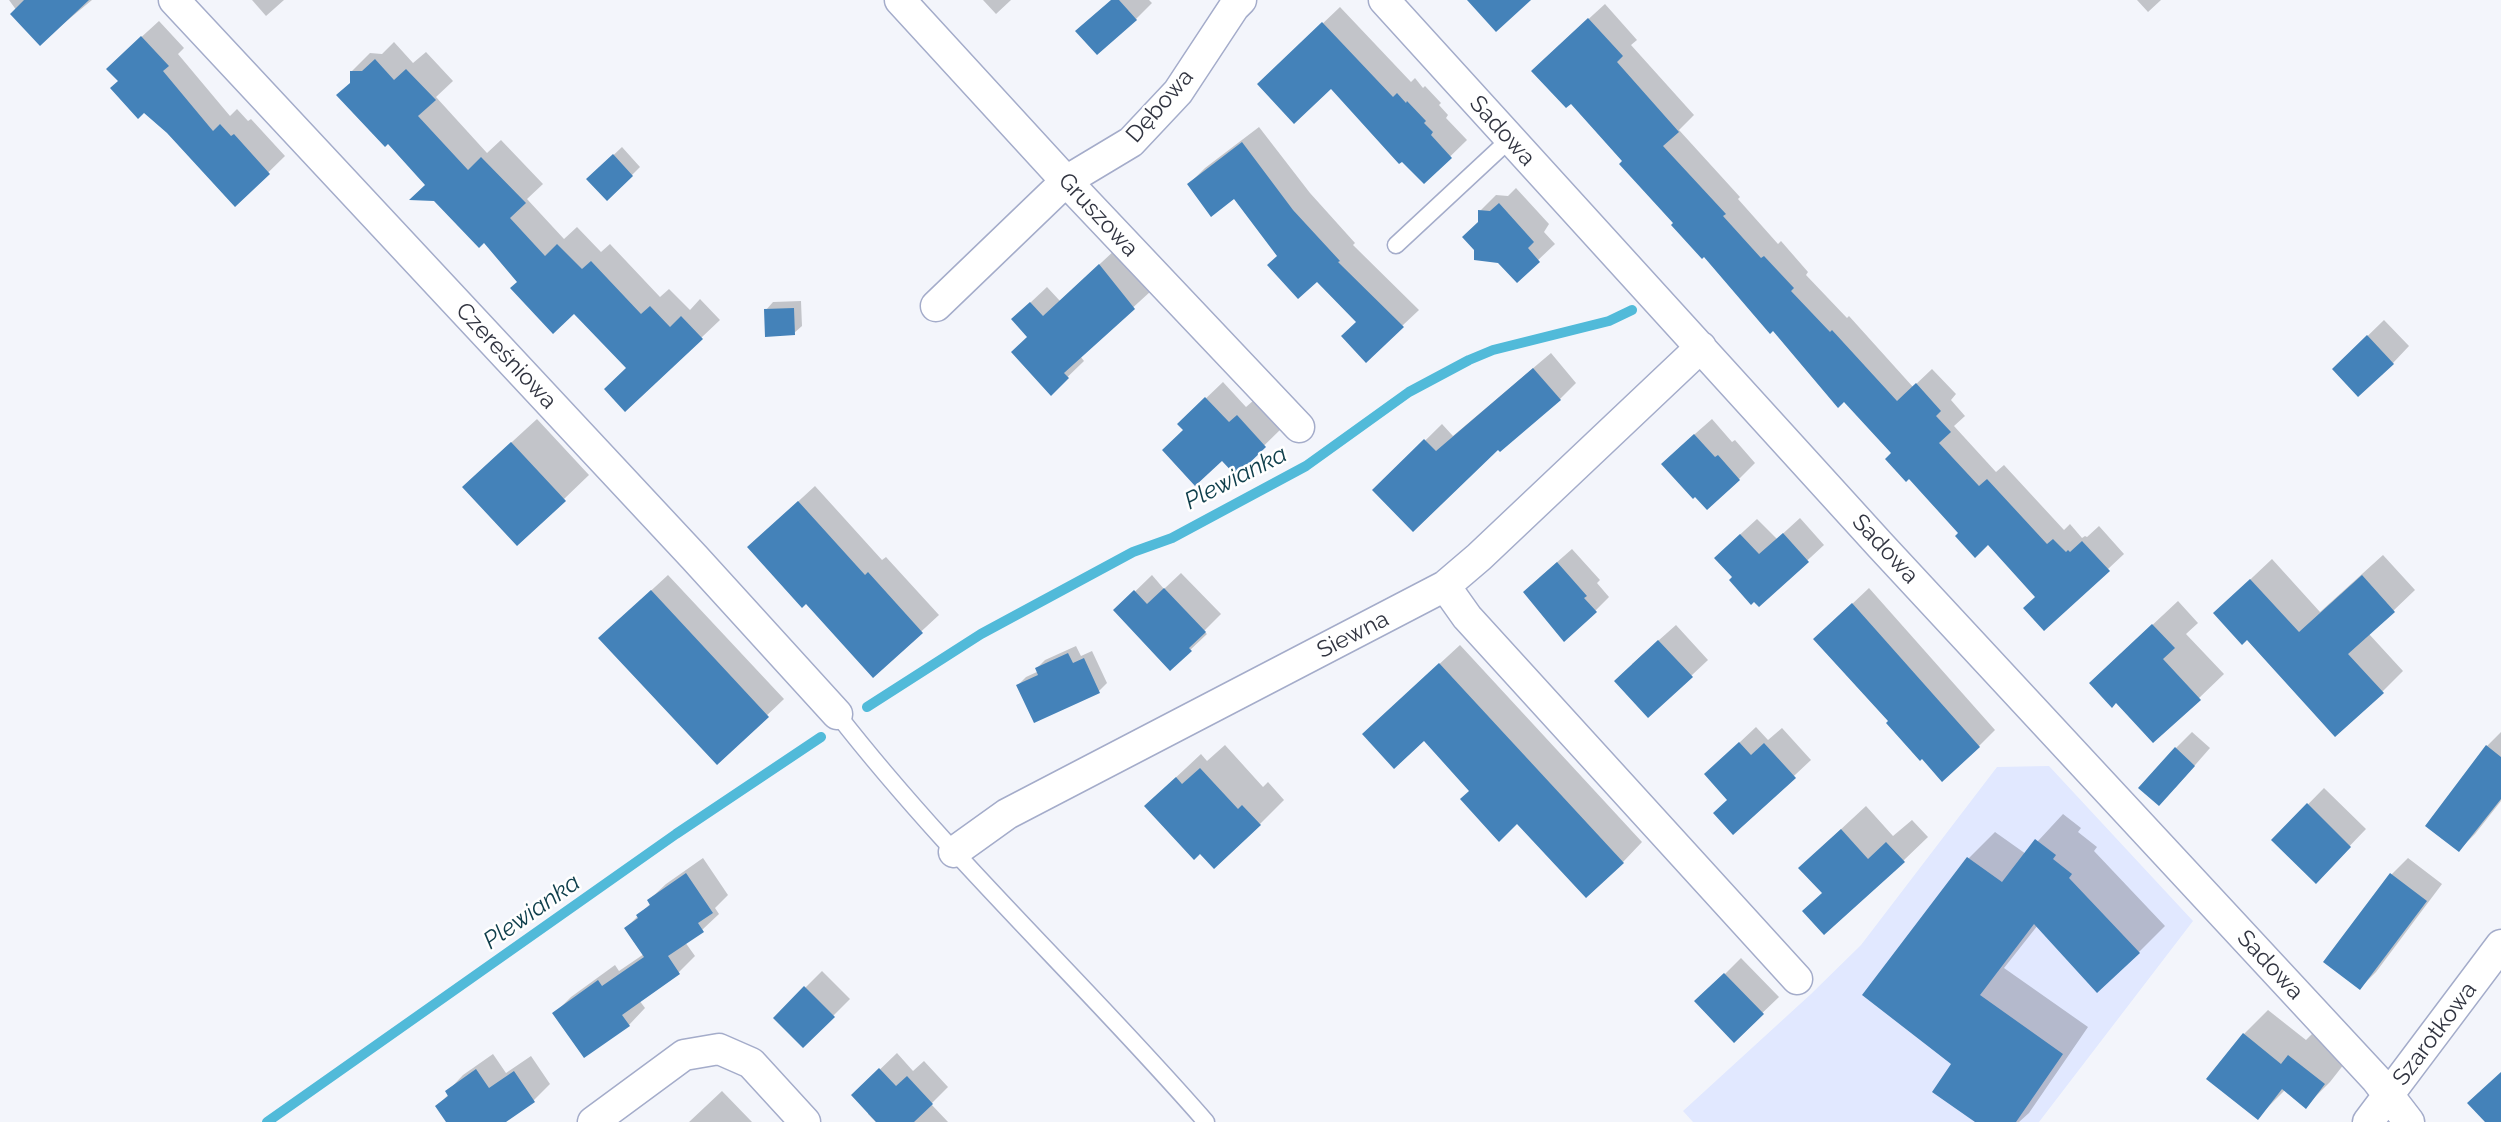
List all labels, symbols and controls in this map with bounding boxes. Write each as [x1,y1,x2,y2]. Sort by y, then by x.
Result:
street label: Dębowa [1121,64,1199,148]
street label: Sadowa [1463,90,1541,172]
street label: Gruszowa [1052,167,1144,263]
street label: Czereśniowa [450,297,562,415]
water label: Plewianka [1180,440,1292,516]
street label: Sadowa [1846,509,1924,589]
street label: Siewna [1313,605,1393,665]
water label: Plewianka [478,868,586,956]
street label: Sadowa [2231,925,2309,1005]
street label: Szarotkowa [2387,977,2483,1091]

